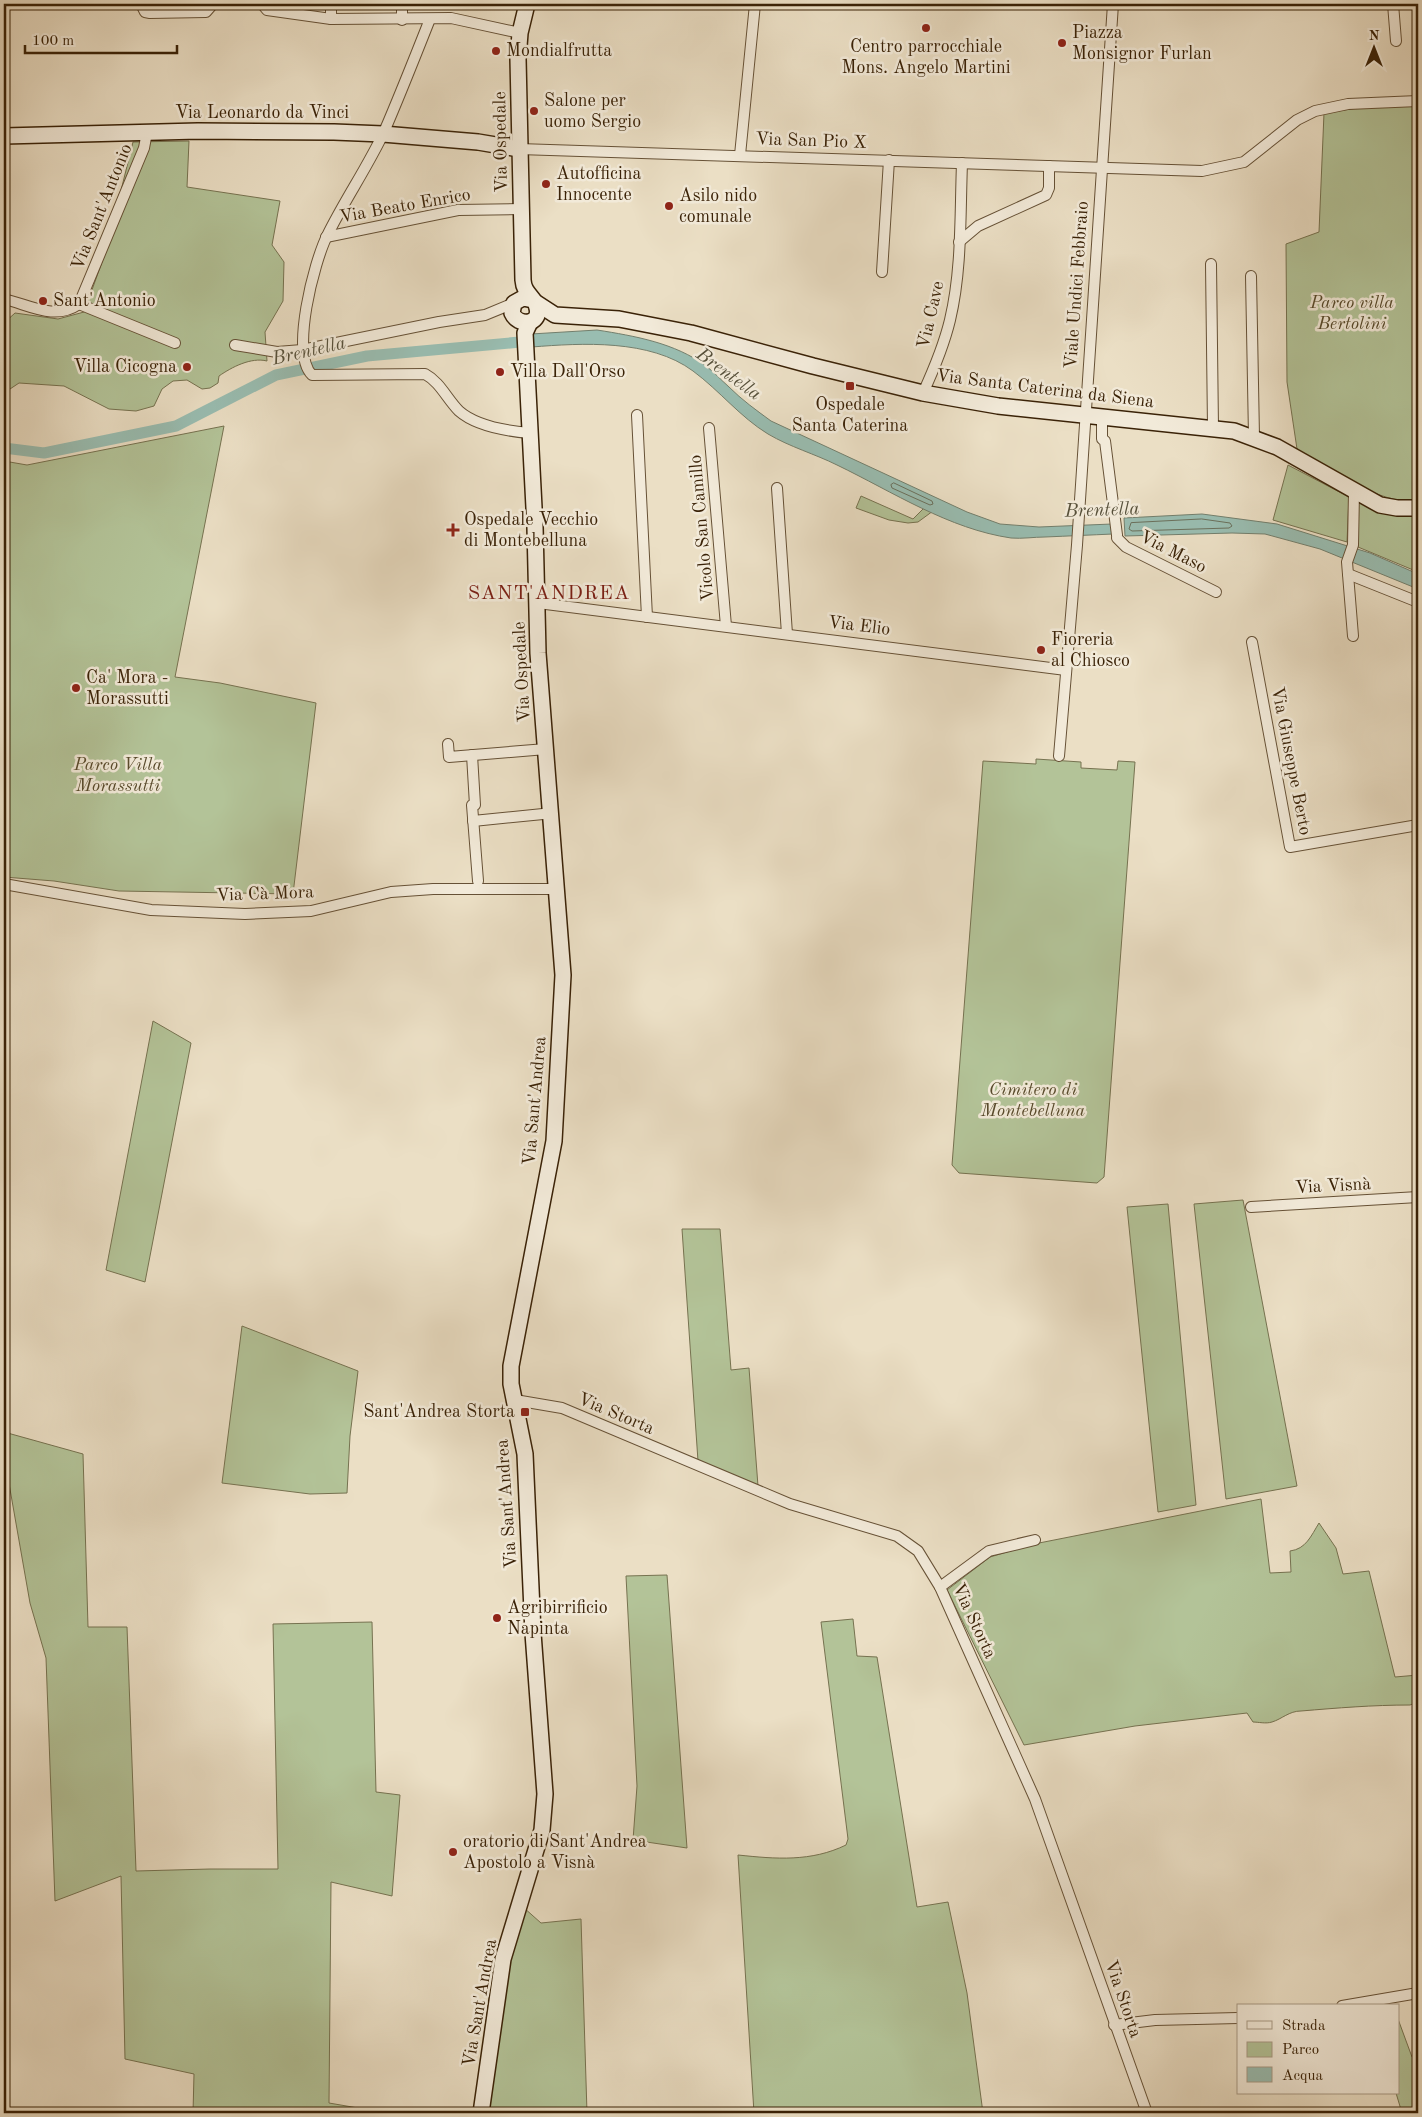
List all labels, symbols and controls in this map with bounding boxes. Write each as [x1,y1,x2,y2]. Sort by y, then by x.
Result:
scale bar [25,22,178,54]
marker: Centro parrocchiale Mons. Angelo Martini [920,22,932,34]
north arrow [1350,22,1400,72]
place label: Piazza Monsignor Furlan [1072,24,1212,63]
text: N [1369,29,1380,43]
text: 100 m [32,34,74,49]
marker: Piazza Monsignor Furlan [1056,37,1068,49]
place label: Centro parrocchiale Mons. Angelo Martini [841,38,1011,77]
place label: Mondialfrutta [506,42,612,60]
marker: Mondialfrutta [490,45,502,57]
street label: Via Ospedale [491,91,511,193]
place label: Salone per uomo Sergio [544,92,641,131]
street label: Via Leonardo da Vinci [175,104,349,122]
marker: Salone per uomo Sergio [528,105,540,117]
street label: Via San Pio X [755,130,867,152]
street label: Via Sant'Antonio [68,141,136,273]
place label: Autofficina Innocente [556,165,641,204]
marker: Autofficina Innocente [540,178,552,190]
street label: Via Beato Enrico [338,186,472,226]
place label: Asilo nido comunale [679,187,757,226]
marker: Asilo nido comunale [663,200,675,212]
street label: Viale Undici Febbraio [1062,200,1092,370]
street label: Via Cave [914,279,948,351]
place label: Sant'Antonio [53,292,156,310]
park label: Parco villa Bertolini [1309,294,1394,333]
marker: Sant'Antonio [37,295,49,307]
water label: Brentella [269,334,348,370]
water label: Brentella [691,345,764,405]
place label: Villa Cicogna [73,358,177,376]
marker: Villa Cicogna [181,361,193,373]
place label: Villa Dall'Orso [510,363,625,381]
marker: Villa Dall'Orso [494,366,506,378]
street label: Via Santa Caterina da Siena [935,367,1155,411]
marker: Ospedale Santa Caterina [844,380,856,392]
place label: Ospedale Santa Caterina [792,396,908,435]
street label: Vicolo San Camillo [687,454,717,602]
water label: Brentella [1063,500,1140,522]
place label: Ospedale Vecchio di Montebelluna [464,511,598,550]
marker: Ospedale Vecchio di Montebelluna [446,523,460,537]
street label: Via Maso [1137,527,1209,577]
district label: SANT'ANDREA [468,584,630,604]
street label: Via Elio [827,613,891,639]
street label: Via Ospedale [510,621,534,723]
place label: Fioreria al Chiosco [1051,631,1130,670]
marker: Fioreria al Chiosco [1035,644,1047,656]
place label: Ca' Mora - Morassutti [86,669,169,708]
marker: Ca' Mora - Morassutti [70,682,82,694]
street label: Via Giuseppe Berto [1268,685,1314,837]
park label: Parco Villa Morassutti [73,756,163,795]
street label: Via Cà Mora [216,883,314,905]
street label: Via Sant'Andrea [520,1036,550,1166]
park label: Cimitero di Montebelluna [980,1081,1086,1120]
street label: Via Visnà [1294,1175,1372,1197]
street label: Via Storta [575,1390,657,1438]
place label: Sant'Andrea Storta [363,1403,515,1421]
marker: Sant'Andrea Storta [519,1406,531,1418]
street label: Via Sant'Andrea [493,1439,521,1569]
street label: Via Storta [949,1581,999,1662]
place label: Agribirrificio Napinta [507,1599,608,1638]
marker: Agribirrificio Napinta [491,1612,503,1624]
place label: oratorio di Sant'Andrea Apostolo a Visnà [463,1833,647,1872]
marker: oratorio di Sant'Andrea Apostolo a Visnà [447,1846,459,1858]
street label: Via Sant'Andrea [460,1937,500,2068]
street label: Via Storta [1101,1958,1145,2040]
legend [1237,2004,1400,2094]
text: Strada [1282,2019,1326,2034]
text: Parco [1282,2043,1319,2058]
text: Acqua [1282,2069,1324,2084]

